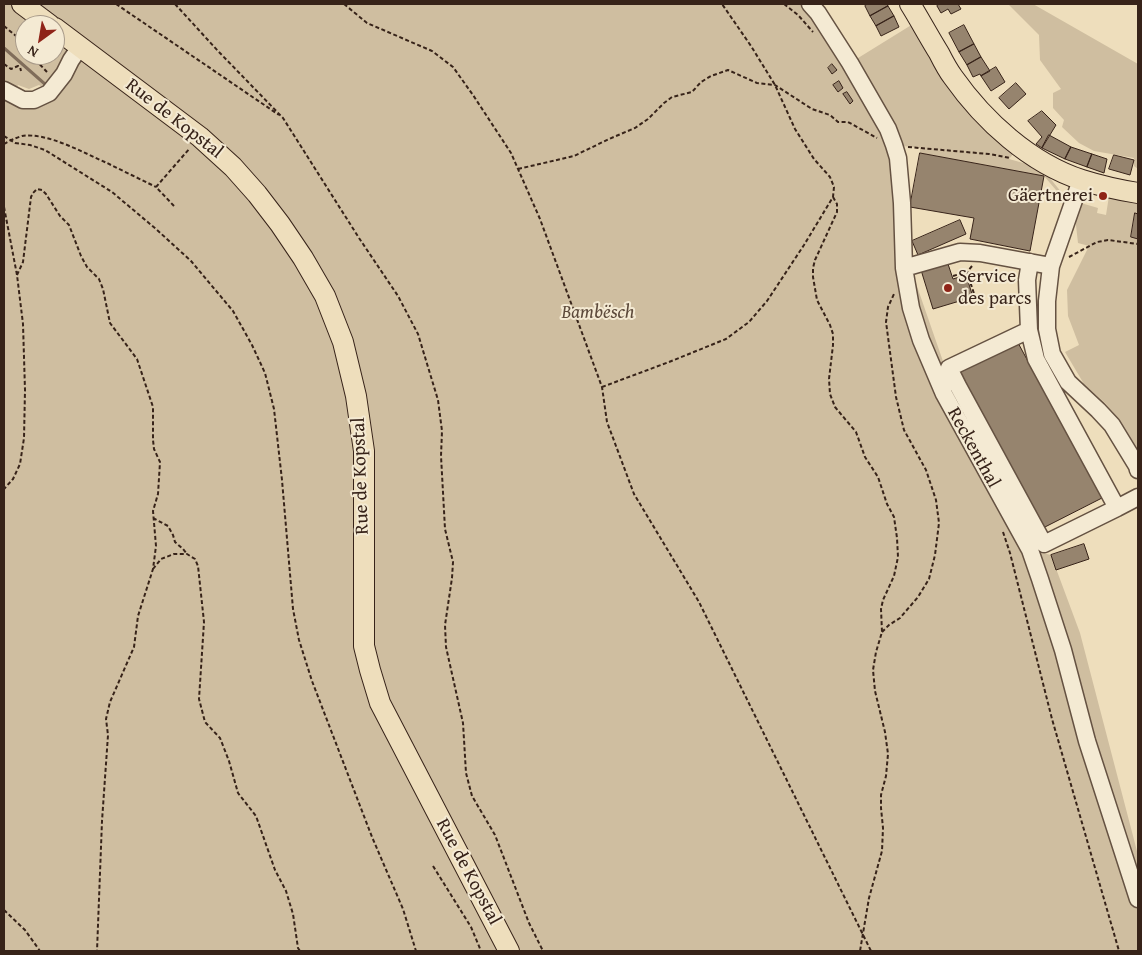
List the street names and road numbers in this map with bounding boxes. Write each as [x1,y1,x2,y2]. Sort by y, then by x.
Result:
street label: Rue de Kopstal [121,74,227,164]
street label: Reckenthal [942,404,1004,492]
street label: Rue de Kopstal [348,417,374,535]
street label: Rue de Kopstal [430,815,506,929]

